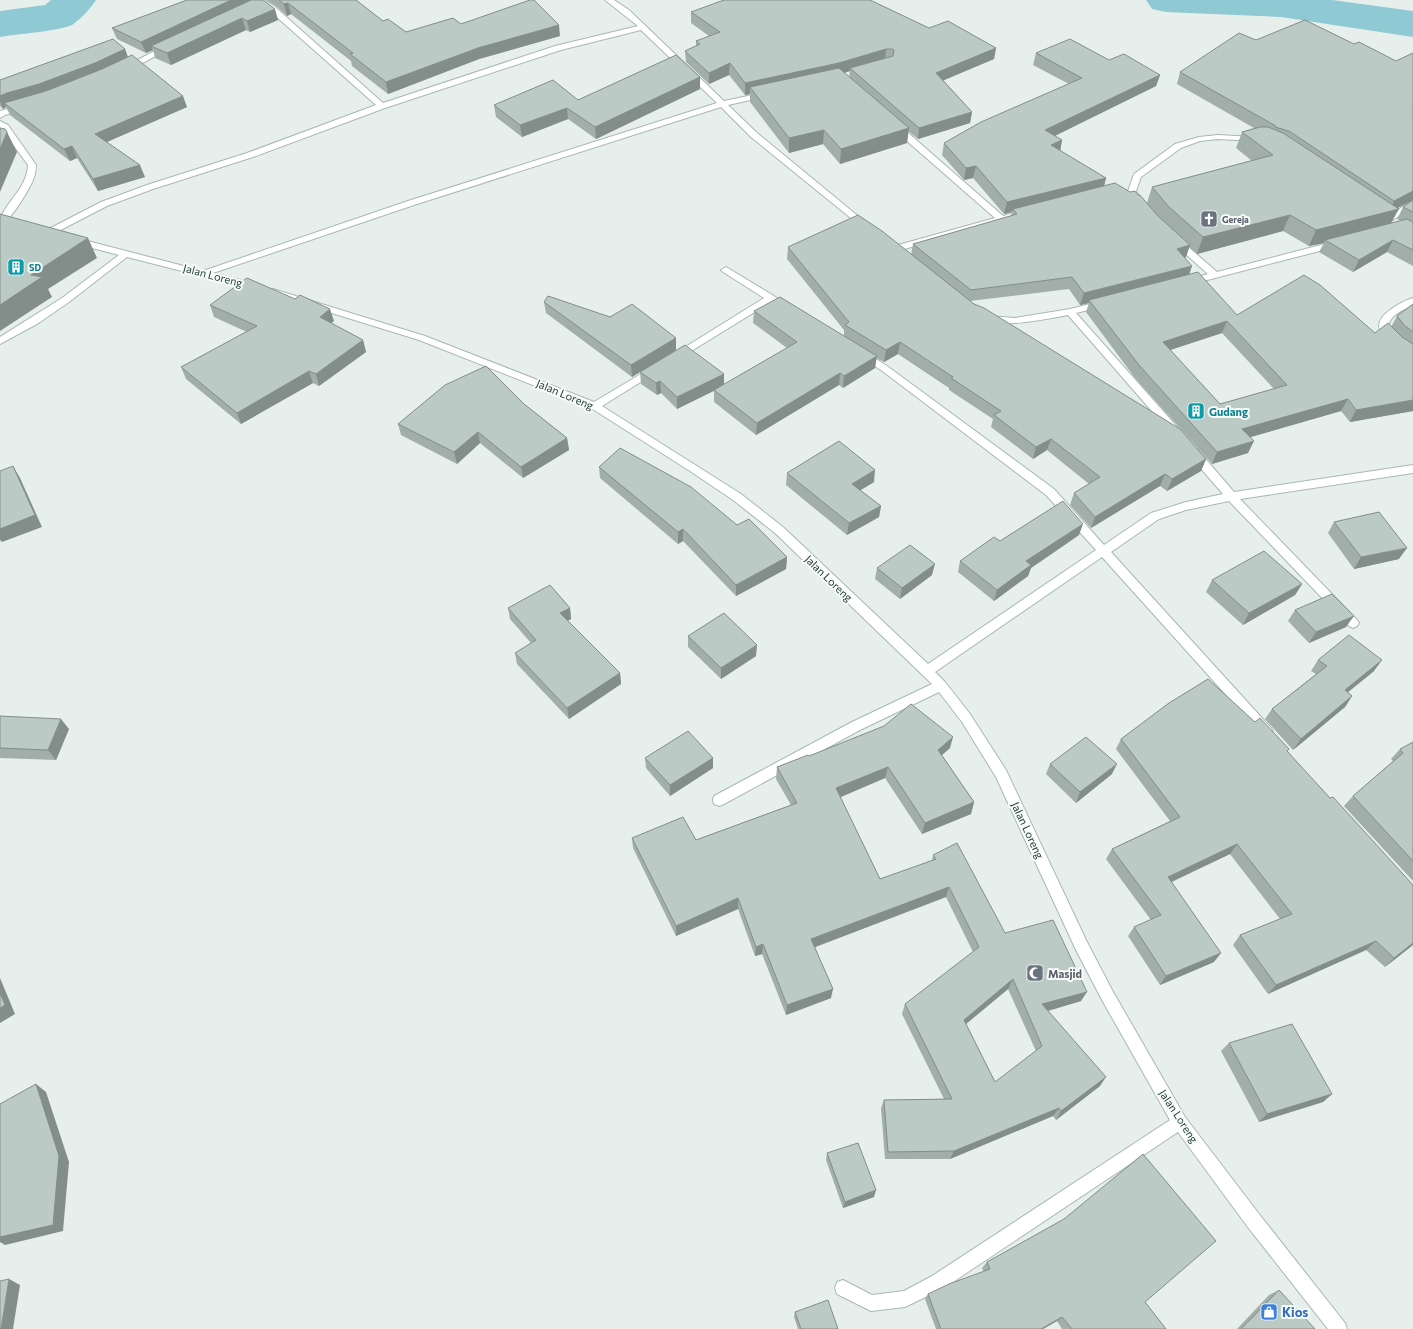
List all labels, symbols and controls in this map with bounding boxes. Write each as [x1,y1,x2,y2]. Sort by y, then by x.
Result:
church icon: Gereja [1199,209,1219,229]
place label: Gereja [1222,214,1249,225]
building icon: SD [6,257,26,277]
street label: Jalan Loreng [182,261,244,290]
place label: SD [29,262,41,273]
street label: Jalan Loreng [534,376,596,413]
building icon: Gudang [1186,401,1206,421]
place label: Gudang [1209,405,1248,418]
street label: Jalan Loreng [802,552,855,605]
street label: Jalan Loreng [1008,800,1047,861]
mosque icon: Masjid [1025,963,1045,983]
place label: Masjid [1048,967,1082,980]
street label: Jalan Loreng [1156,1087,1201,1146]
shop icon: Kios [1259,1302,1279,1322]
place label: Kios [1282,1304,1308,1320]

